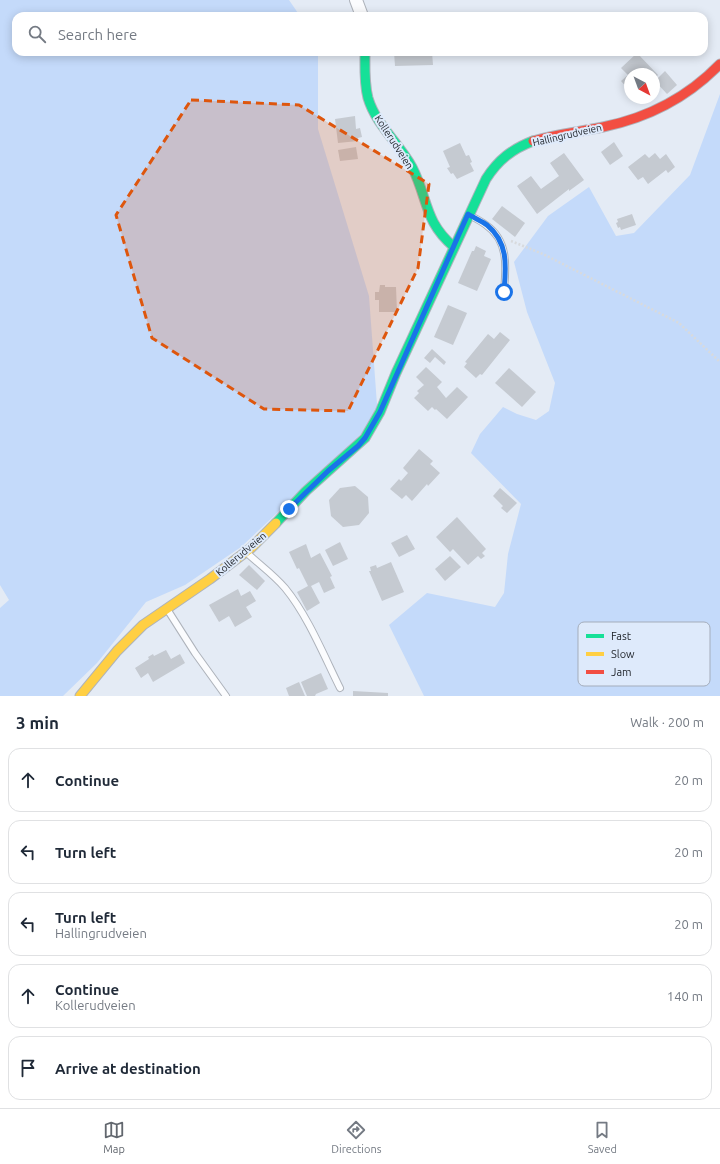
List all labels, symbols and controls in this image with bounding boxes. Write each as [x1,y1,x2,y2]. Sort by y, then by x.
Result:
search box [12,12,708,56]
icon: search [26,23,48,45]
text: Search here [58,26,137,43]
north arrow [624,68,660,104]
street label: Kollerudveien [373,113,415,171]
street label: Hallingrudveien [531,122,603,148]
route start [495,283,513,301]
route end [280,500,298,518]
street label: Kollerudveien [214,530,268,578]
legend [578,622,710,686]
text: Fast [611,630,632,642]
text: Slow [611,648,635,660]
text: Jam [611,666,632,678]
text: 3 min [16,713,59,732]
text: Walk · 200 m [630,715,704,729]
icon: ahead [17,769,39,791]
text: Continue [55,772,119,789]
text: 20 m [674,773,703,787]
icon: left [17,841,39,863]
text: Turn left [55,844,116,861]
text: 20 m [674,845,703,859]
text: Turn left [55,909,116,926]
icon: left [17,913,39,935]
text: 20 m [674,917,703,931]
text: Hallingrudveien [55,926,147,940]
text: Continue [55,981,119,998]
icon: ahead [17,985,39,1007]
text: 140 m [667,989,703,1003]
text: Kollerudveien [55,998,136,1012]
icon: arrive [17,1057,39,1079]
text: Arrive at destination [55,1060,201,1077]
tab: Map [103,1119,125,1155]
tab: Directions [331,1119,381,1155]
tab: Saved [588,1119,617,1155]

